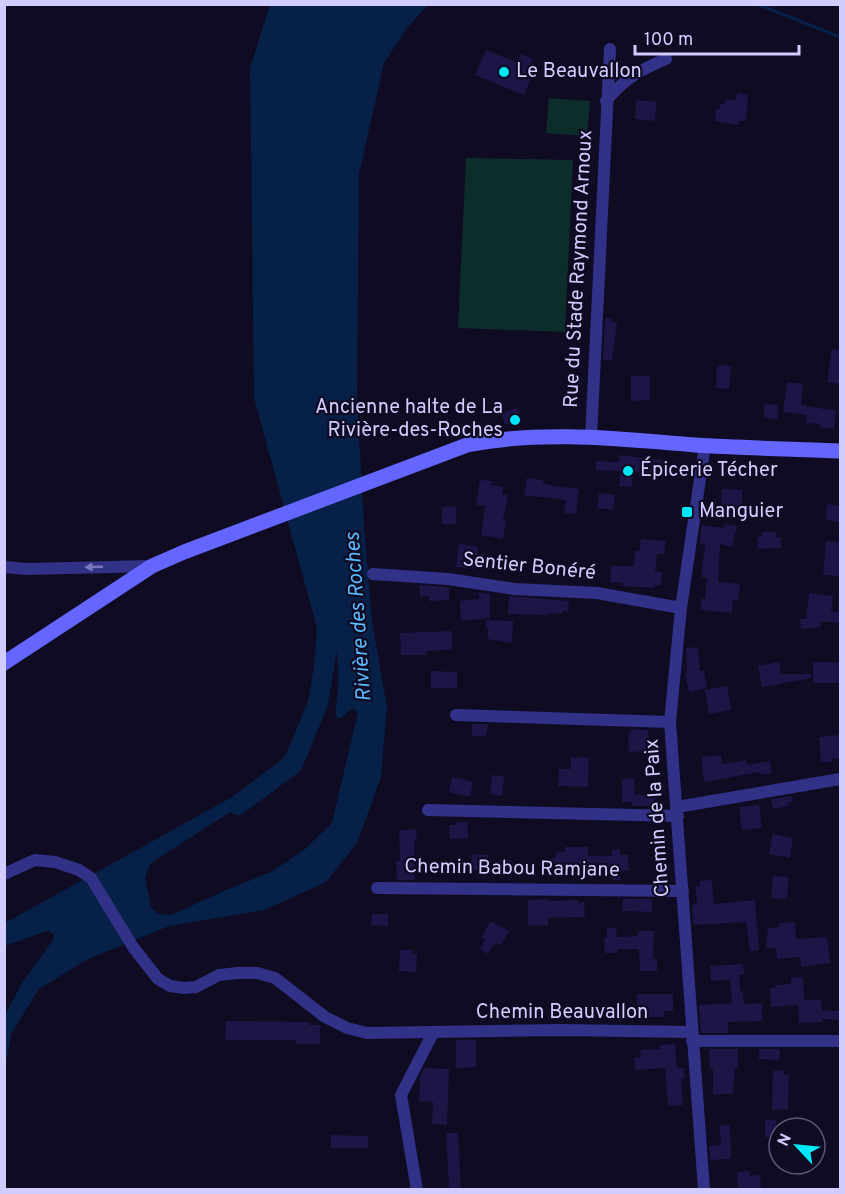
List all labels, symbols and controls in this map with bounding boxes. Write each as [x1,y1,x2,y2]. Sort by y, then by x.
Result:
scale bar [635,18,798,56]
text: 100 m [644,29,693,52]
place label: Le Beauvallon [516,59,642,85]
marker: Le Beauvallon [497,65,511,79]
street label: Rue du Stade Raymond Arnoux [559,129,599,409]
place label: Ancienne halte de La Rivière-des-Roches [315,395,503,444]
marker: Ancienne halte de La Rivière-des-Roches [508,413,522,427]
place label: Épicerie Técher [640,456,778,484]
marker: Épicerie Técher [621,464,635,478]
place label: Manguier [699,499,783,525]
marker: Manguier [680,505,694,519]
water label: Rivière des Roches [340,531,378,703]
street label: Sentier Bonéré [461,547,597,587]
one-way arrow [84,563,103,572]
street label: Chemin de la Paix [639,738,677,898]
street label: Chemin Babou Ramjane [404,854,620,884]
street label: Chemin Beauvallon [476,1000,648,1026]
north arrow [767,1116,827,1176]
text: N [774,1131,797,1150]

